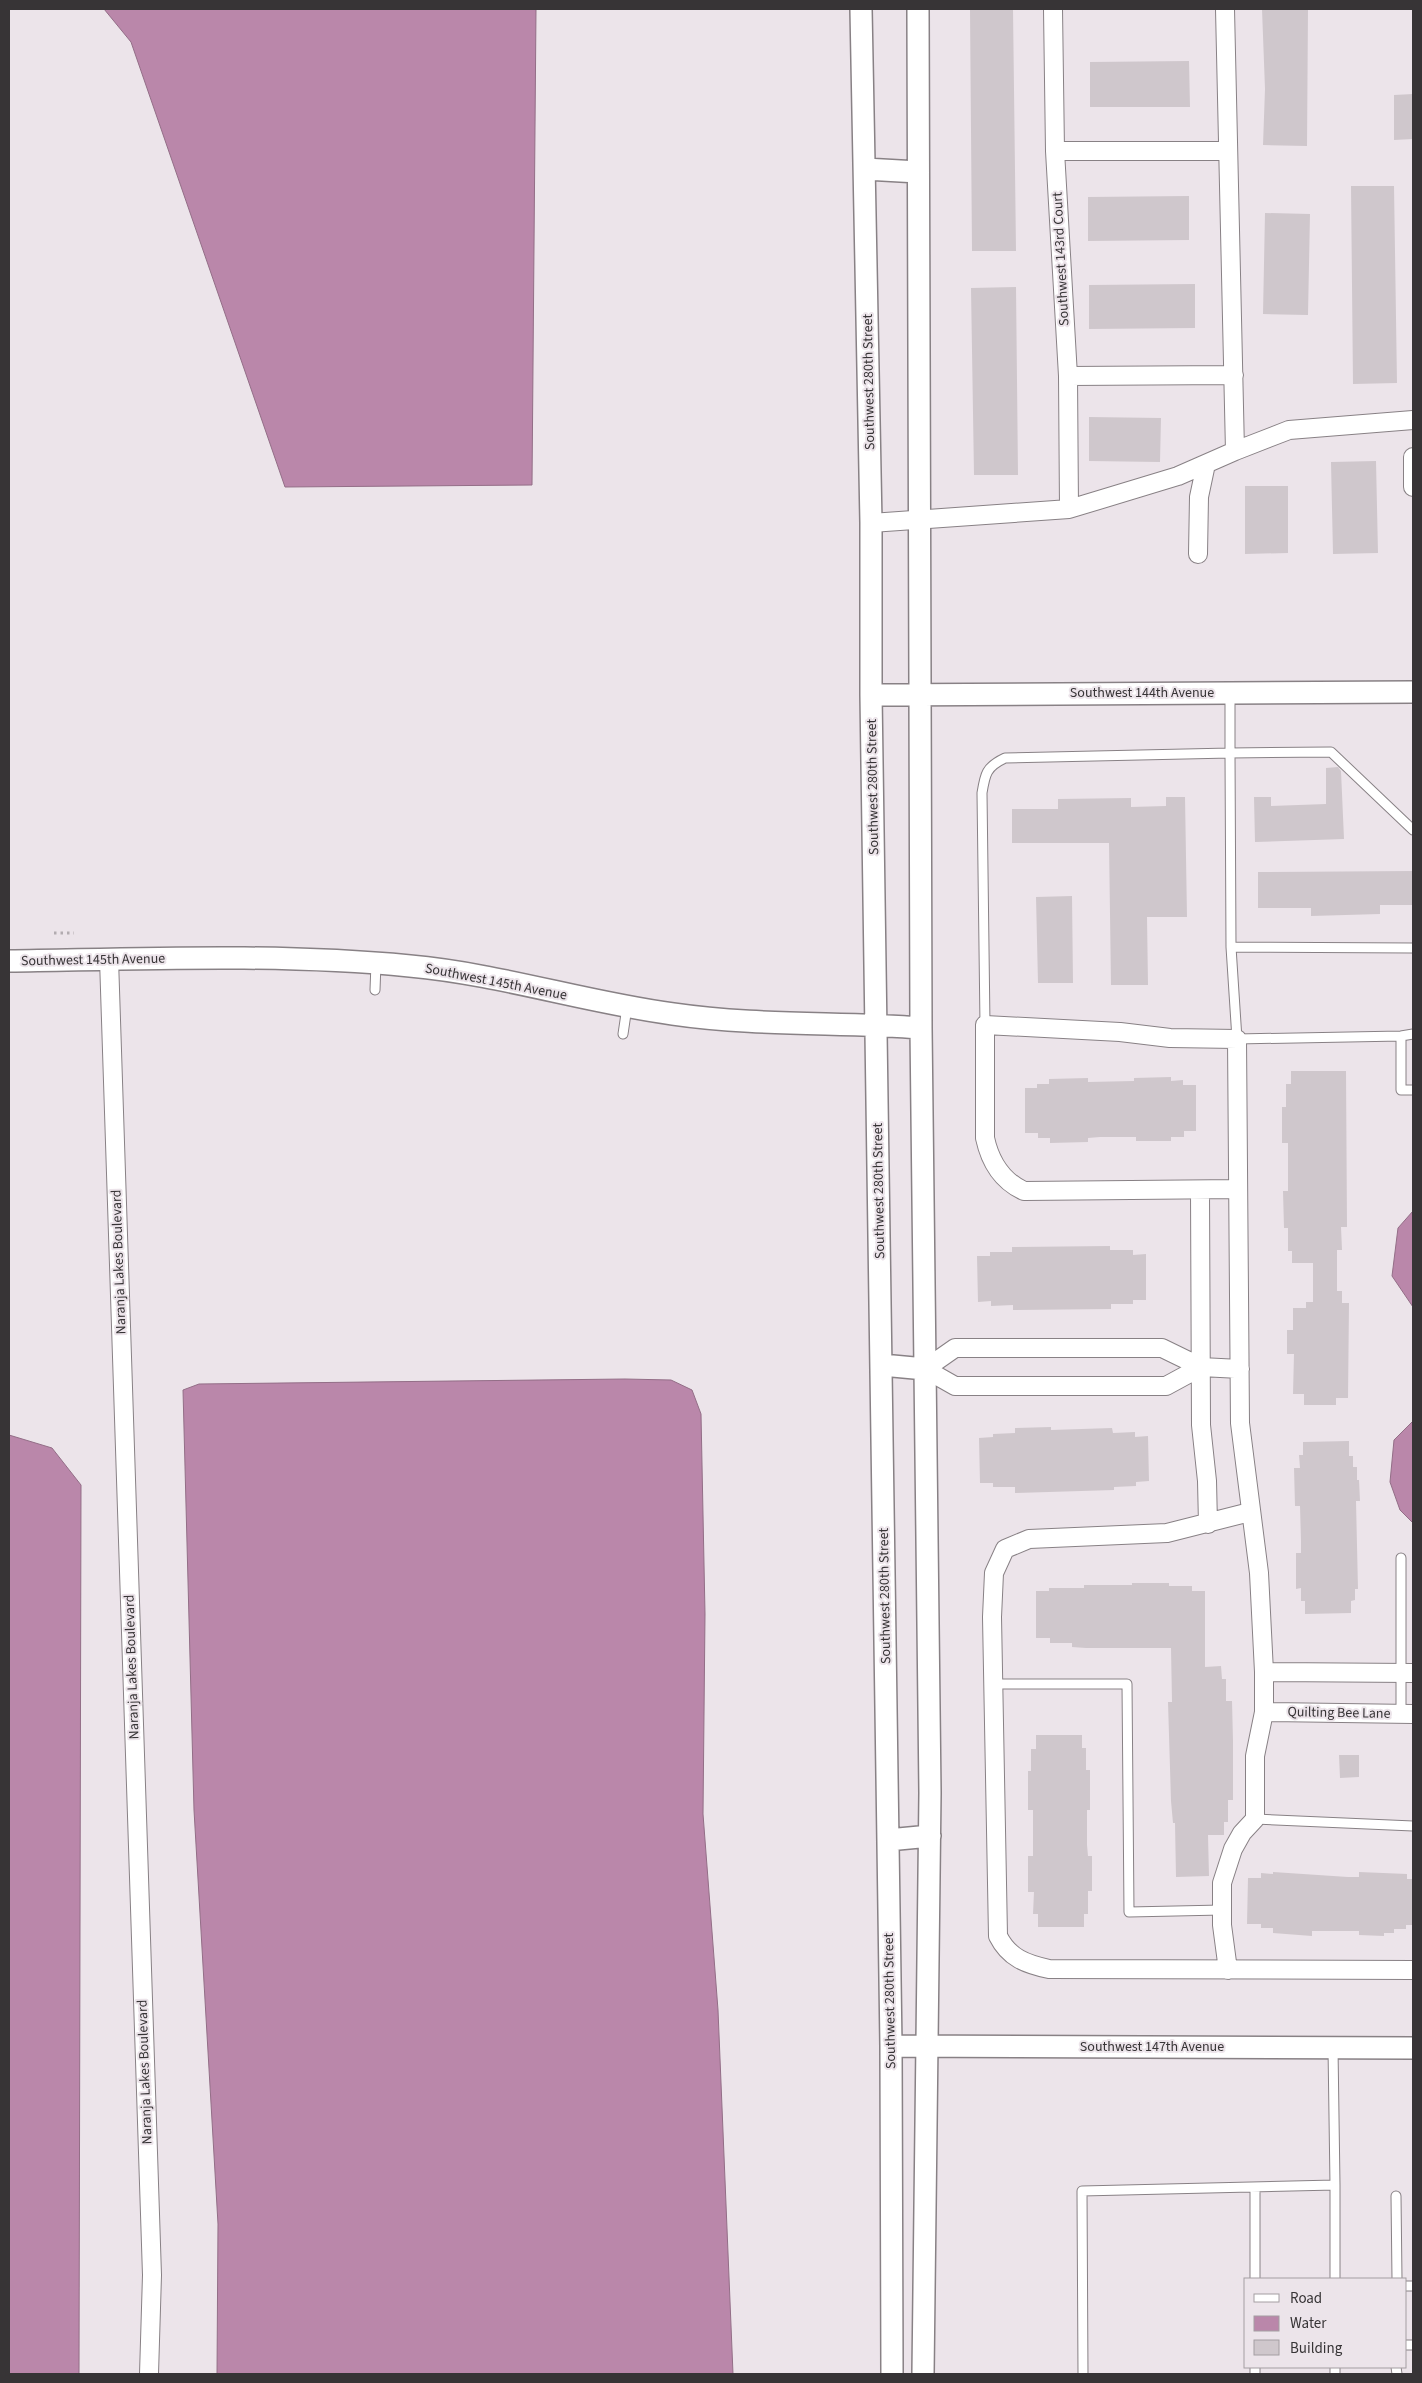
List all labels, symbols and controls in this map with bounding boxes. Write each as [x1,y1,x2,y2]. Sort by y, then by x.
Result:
street label: Southwest 143rd Court [1047,191,1074,326]
street label: Southwest 280th Street [858,313,880,450]
street label: Southwest 144th Avenue [1070,683,1214,703]
street label: Southwest 280th Street [862,718,884,855]
street label: Southwest 145th Avenue [21,949,165,971]
street label: Southwest 145th Avenue [423,958,569,1006]
street label: Southwest 280th Street [868,1122,890,1259]
street label: Naranja Lakes Boulevard [106,1189,132,1335]
street label: Southwest 280th Street [874,1527,896,1664]
street label: Naranja Lakes Boulevard [119,1594,145,1740]
street label: Quilting Bee Lane [1287,1702,1391,1724]
street label: Southwest 280th Street [879,1932,901,2069]
street label: Naranja Lakes Boulevard [132,1999,158,2145]
street label: Southwest 147th Avenue [1080,2037,1224,2057]
legend [1244,2278,1407,2368]
text: Road [1290,2288,1322,2309]
text: Water [1290,2313,1327,2334]
text: Building [1290,2338,1343,2359]

